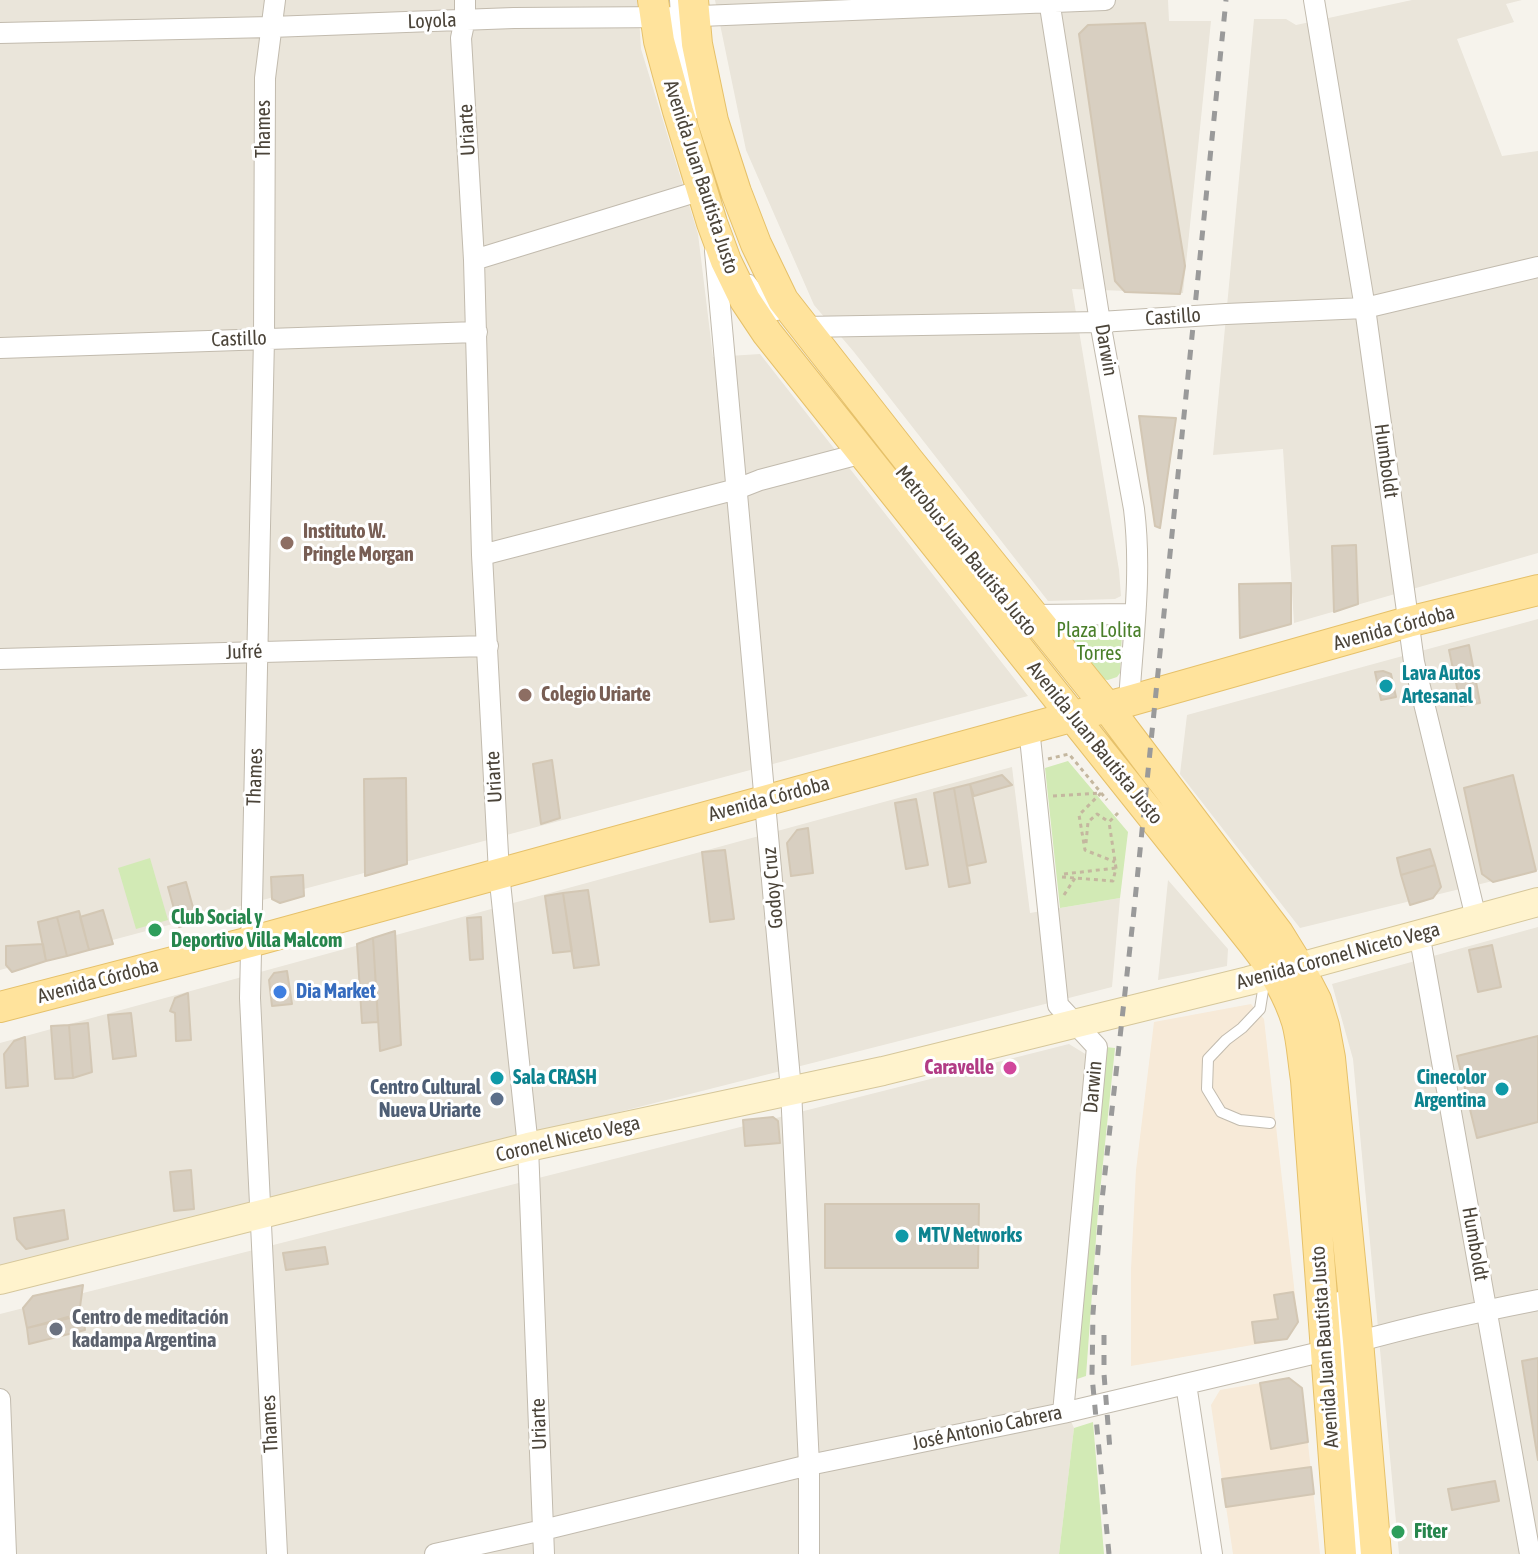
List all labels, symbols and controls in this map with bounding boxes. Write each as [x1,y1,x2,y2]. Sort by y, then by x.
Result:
street label: Loyola [407,8,457,34]
street label: Avenida Juan Bautista Justo [658,77,744,277]
street label: Thames [252,100,276,158]
street label: Uriarte [454,103,480,157]
street label: Castillo [1144,303,1202,331]
street label: Darwin [1090,322,1122,378]
street label: Castillo [211,326,267,352]
street label: Humboldt [1369,422,1403,500]
street label: Metrobus Juan Bautista Justo [890,461,1042,641]
place label: Instituto W. Pringle Morgan [303,520,414,567]
marker: Instituto W. Pringle Morgan [278,534,296,552]
street label: Avenida Córdoba [1331,600,1457,656]
park label: Plaza Lolita Torres [1056,619,1142,666]
street label: Jufré [225,639,263,665]
street label: Avenida Juan Bautista Justo [1022,657,1168,829]
place label: Lava Autos Artesanal [1402,662,1481,709]
marker: Lava Autos Artesanal [1377,677,1395,695]
place label: Colegio Uriarte [541,683,651,707]
marker: Colegio Uriarte [516,686,534,704]
street label: Thames [242,748,268,806]
street label: Uriarte [481,750,507,804]
street label: Avenida Córdoba [706,771,832,827]
street label: Godoy Cruz [757,846,789,930]
place label: Club Social y Deportivo Villa Malcom [171,906,342,953]
street label: Avenida Coronel Niceto Vega [1234,917,1442,995]
marker: Club Social y Deportivo Villa Malcom [146,921,164,939]
street label: Avenida Córdoba [35,953,161,1009]
place label: Dia Market [296,980,376,1004]
marker: Dia Market [271,983,289,1001]
place label: Caravelle [924,1056,994,1080]
marker: Caravelle [1001,1059,1019,1077]
street label: Darwin [1079,1060,1107,1114]
place label: Sala CRASH [513,1066,597,1090]
place label: Cinecolor Argentina [1415,1066,1486,1113]
marker: Sala CRASH [488,1069,506,1087]
place label: Centro Cultural Nueva Uriarte [370,1076,481,1123]
marker: Cinecolor Argentina [1493,1080,1511,1098]
marker: Centro Cultural Nueva Uriarte [488,1090,506,1108]
street label: Coronel Niceto Vega [494,1111,642,1167]
street label: Humboldt [1457,1205,1493,1283]
place label: MTV Networks [918,1224,1022,1248]
marker: MTV Networks [893,1227,911,1245]
street label: Avenida Juan Bautista Justo [1306,1245,1344,1449]
place label: Centro de meditación kadampa Argentina [72,1306,228,1353]
marker: Centro de meditación kadampa Argentina [47,1320,65,1338]
street label: Thames [257,1394,283,1454]
street label: Uriarte [526,1398,552,1450]
street label: José Antonio Cabrera [910,1400,1064,1456]
place label: Fiter [1414,1520,1447,1544]
marker: Fiter [1389,1523,1407,1541]

